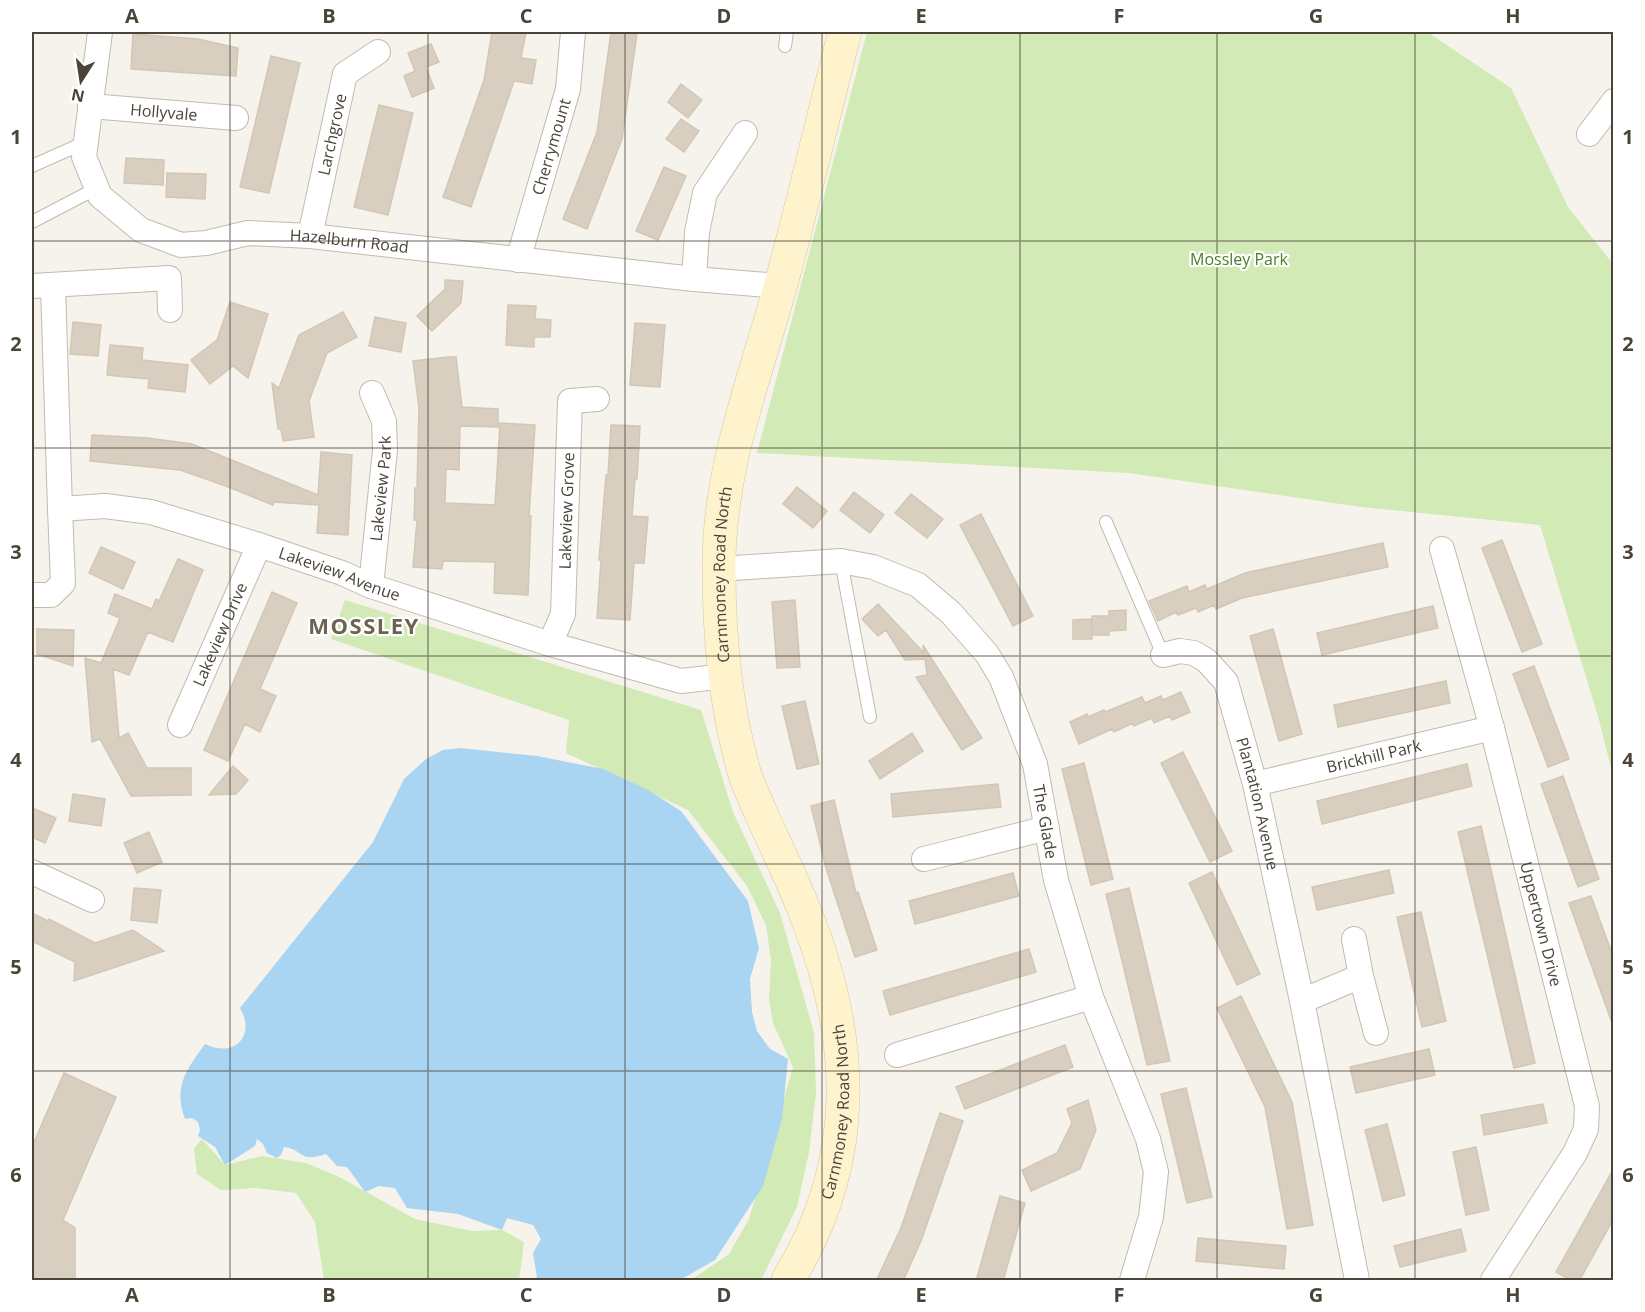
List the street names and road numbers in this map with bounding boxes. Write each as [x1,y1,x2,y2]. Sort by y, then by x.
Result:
street label: Larchgrove [312,91,351,177]
street label: Cherrymount [527,95,576,198]
street label: Hollyvale [129,98,198,126]
street label: Hazelburn Road [289,224,410,258]
street label: Lakeview Park [365,435,396,542]
street label: Lakeview Grove [553,452,579,570]
street label: Carnmoney Road North [708,485,737,664]
street label: Lakeview Avenue [276,541,403,606]
street label: Lakeview Drive [187,579,252,690]
street label: Brickhill Park [1324,734,1424,778]
street label: Plantation Avenue [1231,735,1284,872]
street label: The Glade [1028,783,1063,861]
street label: Uppertown Drive [1515,859,1568,989]
street label: Carnmoney Road North [815,1023,854,1202]

